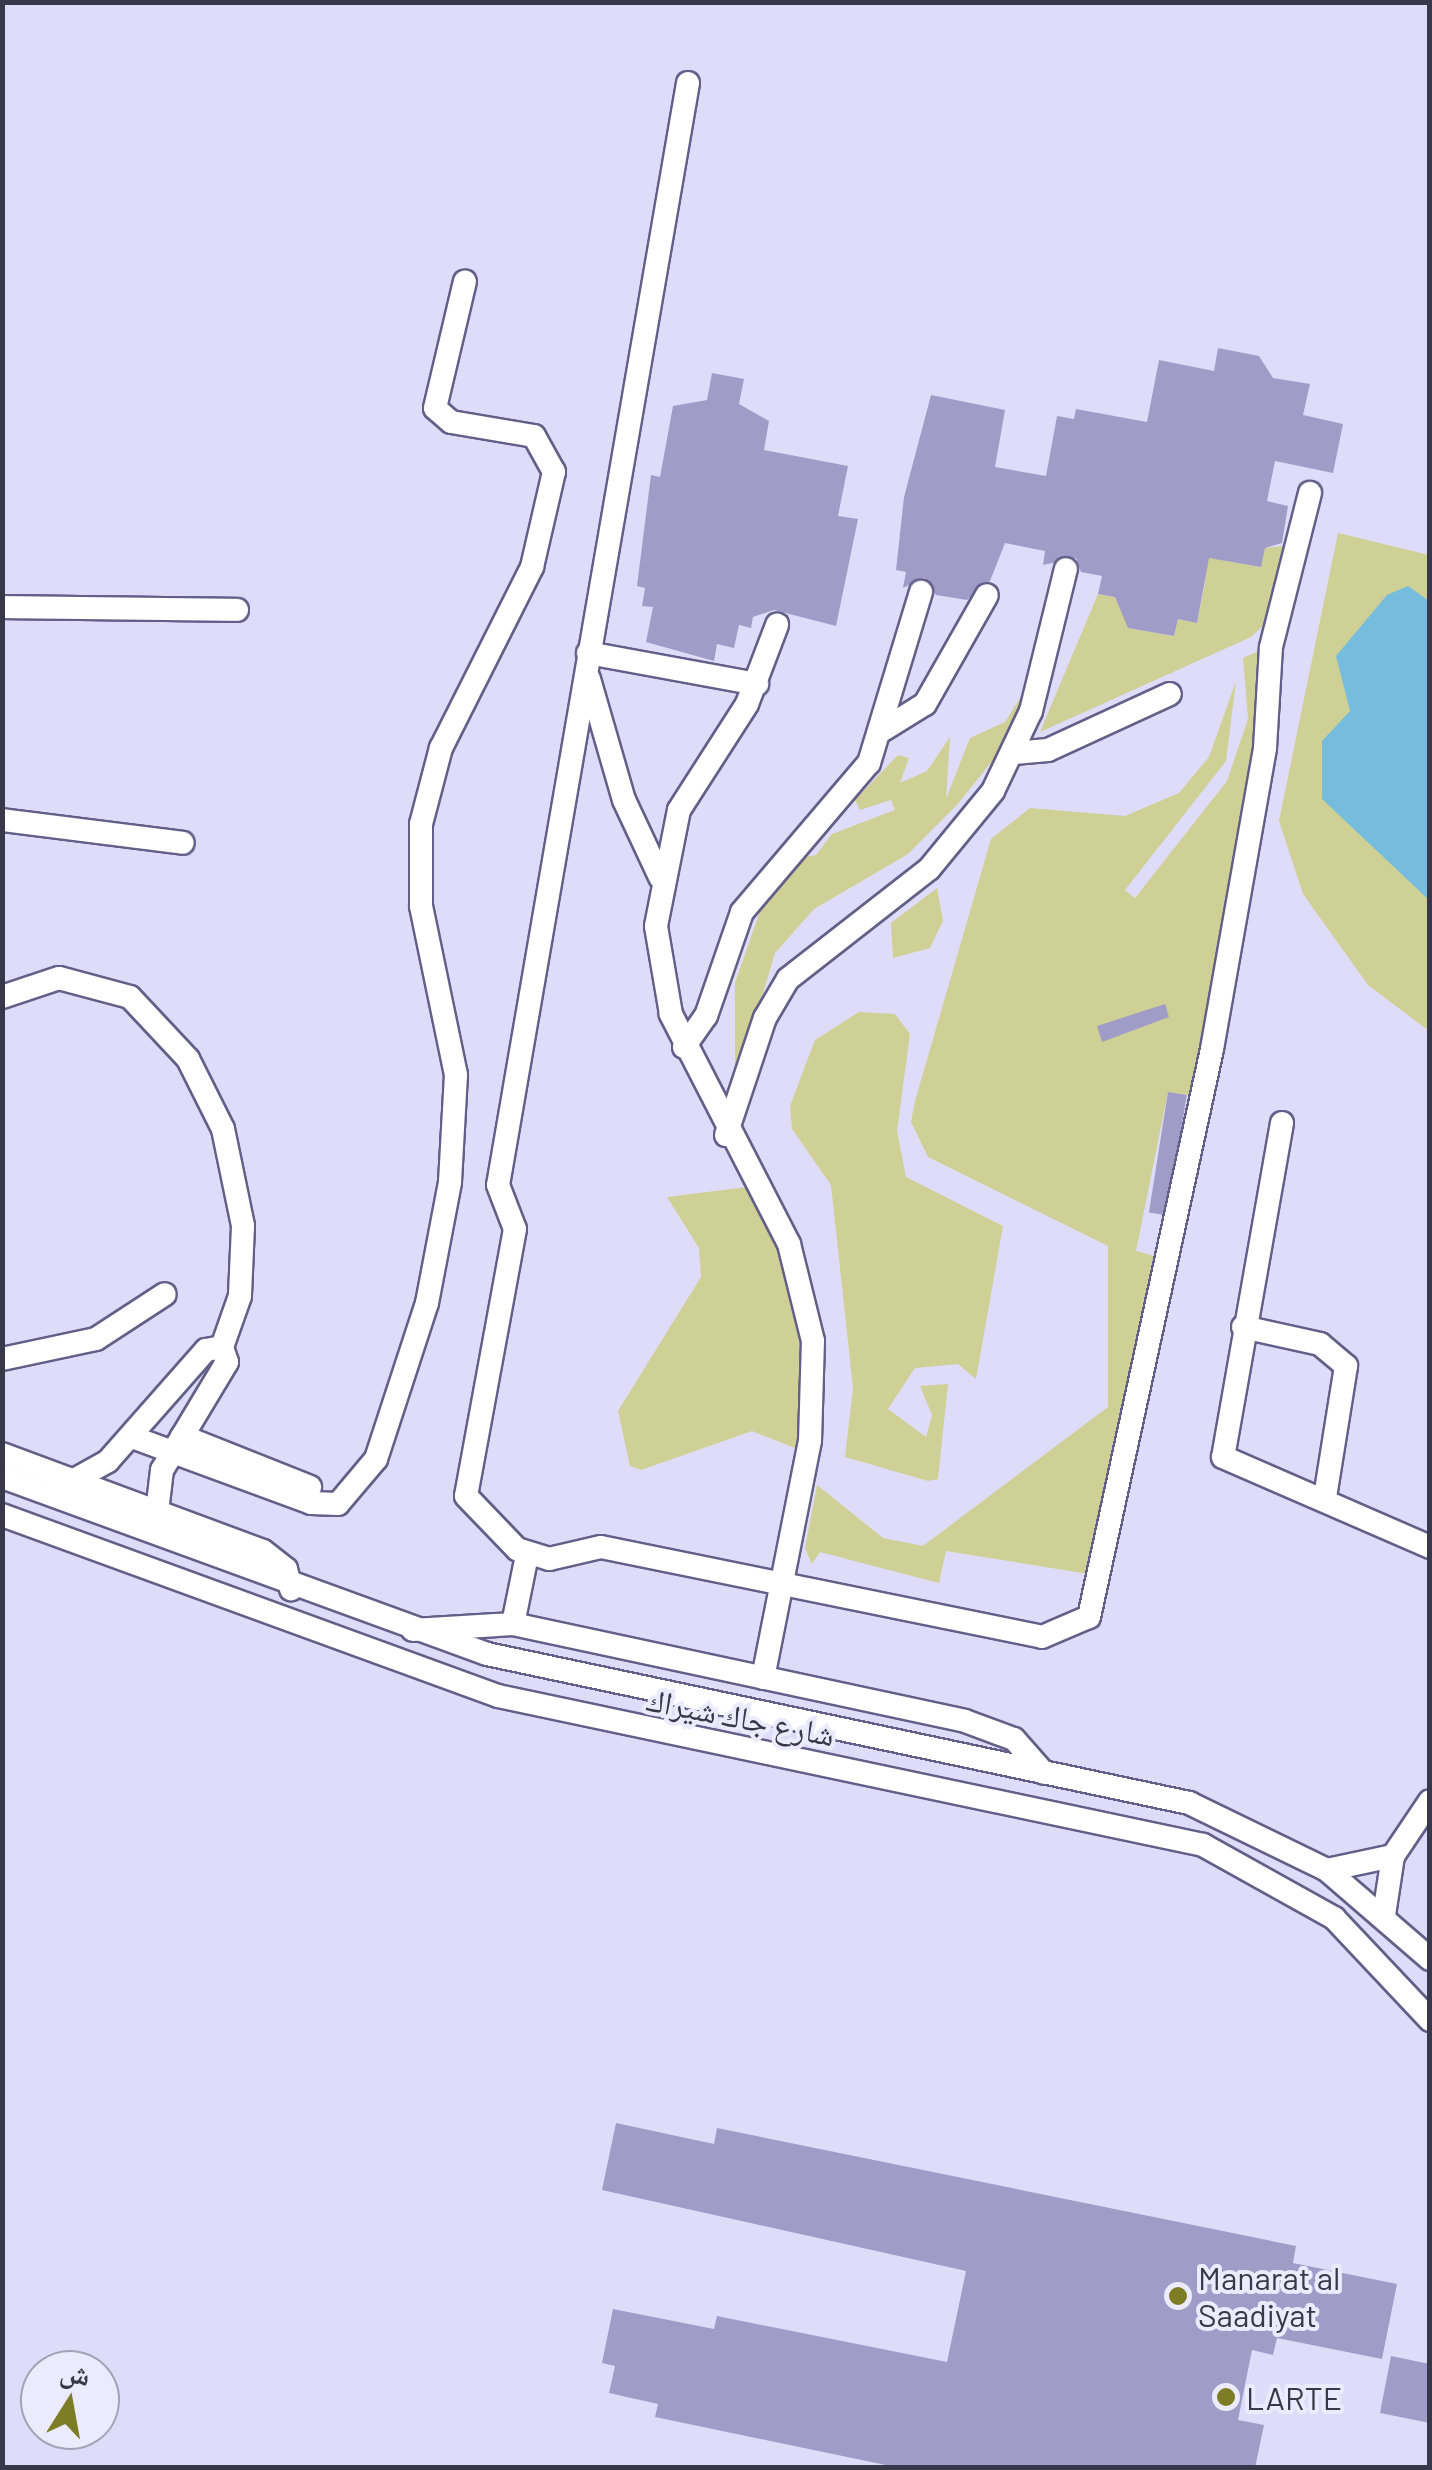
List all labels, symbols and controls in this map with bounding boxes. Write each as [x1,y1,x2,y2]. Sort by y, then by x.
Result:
street label: شارع جاك شيراك [644,1679,838,1753]
place label: Manarat al Saadiyat [1198,2259,1340,2334]
marker: Manarat al Saadiyat [1167,2285,1189,2307]
north arrow [20,2350,120,2450]
text: ش [58,2353,93,2392]
place label: LARTE [1246,2378,1342,2416]
marker: LARTE [1215,2386,1237,2408]

